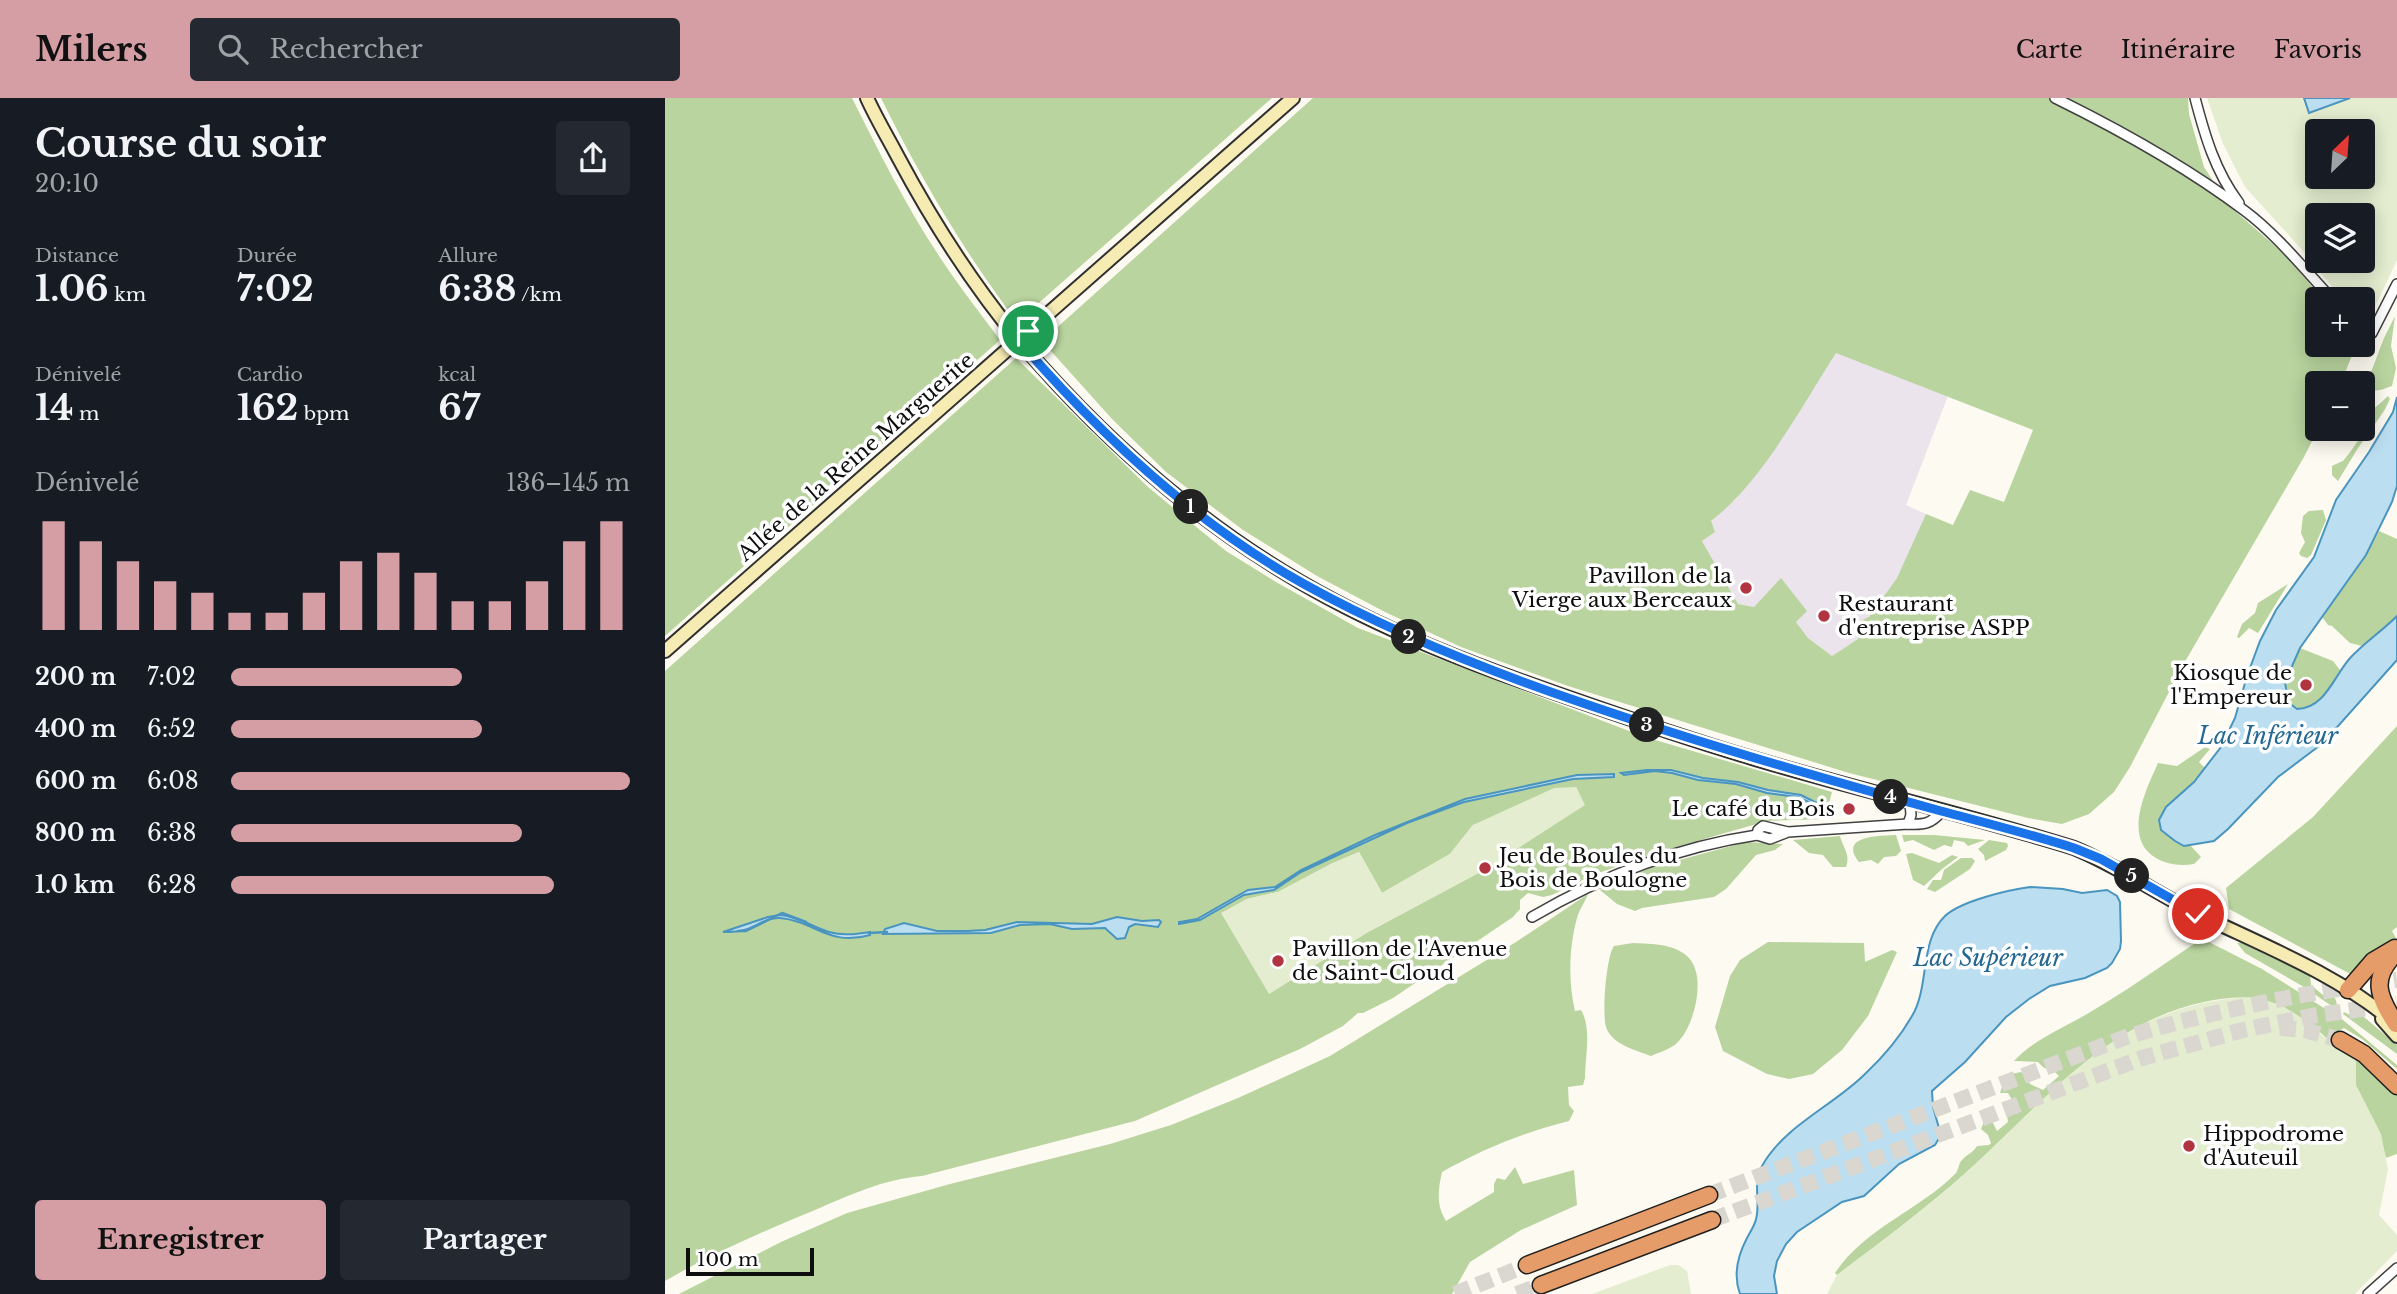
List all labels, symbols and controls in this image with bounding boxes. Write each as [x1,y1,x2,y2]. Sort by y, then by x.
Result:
search box [190,18,680,81]
text: Milers [35,29,148,70]
icon: search [214,30,252,68]
text: Rechercher [270,33,423,65]
text: Carte [2016,35,2083,64]
text: Itinéraire [2121,35,2236,64]
text: Favoris [2274,35,2362,64]
north arrow [2305,119,2375,189]
map controls [2305,119,2375,441]
text: Course du soir [35,120,326,167]
button: share [556,121,630,195]
text: 20:10 [35,170,99,198]
button: layers [2305,203,2375,273]
text: Distance [35,244,119,267]
text: Durée [237,244,297,267]
text: Allure [438,244,498,267]
text: 1.06 [35,267,109,310]
text: 7:02 [237,267,314,310]
text: 6:38 [438,267,516,310]
text: km [109,283,146,306]
text: /km [516,283,562,306]
button: + [2305,287,2375,357]
pin [998,301,1058,361]
icon: arrive [1009,312,1047,350]
street label: Allée de la Reine Marguerite [732,347,980,568]
text: Dénivelé [35,363,121,386]
text: Cardio [237,363,303,386]
text: kcal [438,363,476,386]
button: − [2305,371,2375,441]
text: 14 [35,386,74,429]
text: 162 [237,386,298,429]
text: 67 [438,386,480,429]
text: m [74,402,99,425]
text: bpm [298,402,349,425]
text: Dénivelé [35,469,139,497]
text: 136–145 m [506,469,630,497]
pin: 1 [1173,490,1209,524]
text: 1 [1186,495,1195,518]
place label: Pavillon de la Vierge aux Berceaux [1511,563,1732,613]
marker: Pavillon de la Vierge aux Berceaux [1738,580,1754,596]
place label: Restaurant d'entreprise ASPP [1838,591,2029,641]
marker: Restaurant d'entreprise ASPP [1816,608,1832,624]
pin: 2 [1391,620,1427,654]
text: 2 [1402,625,1415,648]
place label: Kiosque de l'Empereur [2171,660,2292,710]
text: 200 m [35,663,116,691]
text: 7:02 [147,663,196,691]
marker: Kiosque de l'Empereur [2298,677,2314,693]
pin: 3 [1629,708,1665,742]
text: 3 [1640,713,1653,736]
text: 400 m [35,715,117,743]
text: 6:52 [147,715,196,743]
water label: Lac Inférieur [2197,722,2340,750]
text: 600 m [35,767,117,795]
text: 6:08 [147,767,199,795]
pin: 4 [1873,780,1909,814]
text: 4 [1884,785,1897,808]
place label: Le café du Bois [1671,796,1835,822]
marker: Le café du Bois [1841,801,1857,817]
text: 800 m [35,819,116,847]
text: 6:38 [147,819,196,847]
place label: Jeu de Boules du Bois de Boulogne [1496,843,1687,893]
pin: 5 [2115,858,2149,894]
marker: Jeu de Boules du Bois de Boulogne [1477,860,1493,876]
text: 5 [2126,864,2137,887]
text: 1.0 km [35,871,115,899]
text: 6:28 [147,871,196,899]
pin [2168,884,2228,944]
icon: check [2179,895,2217,933]
place label: Pavillon de l'Avenue de Saint-Cloud [1292,936,1507,986]
water label: Lac Supérieur [1912,944,2064,972]
marker: Pavillon de l'Avenue de Saint-Cloud [1270,953,1286,969]
place label: Hippodrome d'Auteuil [2203,1121,2344,1171]
marker: Hippodrome d'Auteuil [2181,1138,2197,1154]
button: Enregistrer [35,1200,326,1280]
button: Partager [340,1200,630,1280]
scale bar [686,1245,814,1277]
text: 100 m [697,1248,758,1271]

